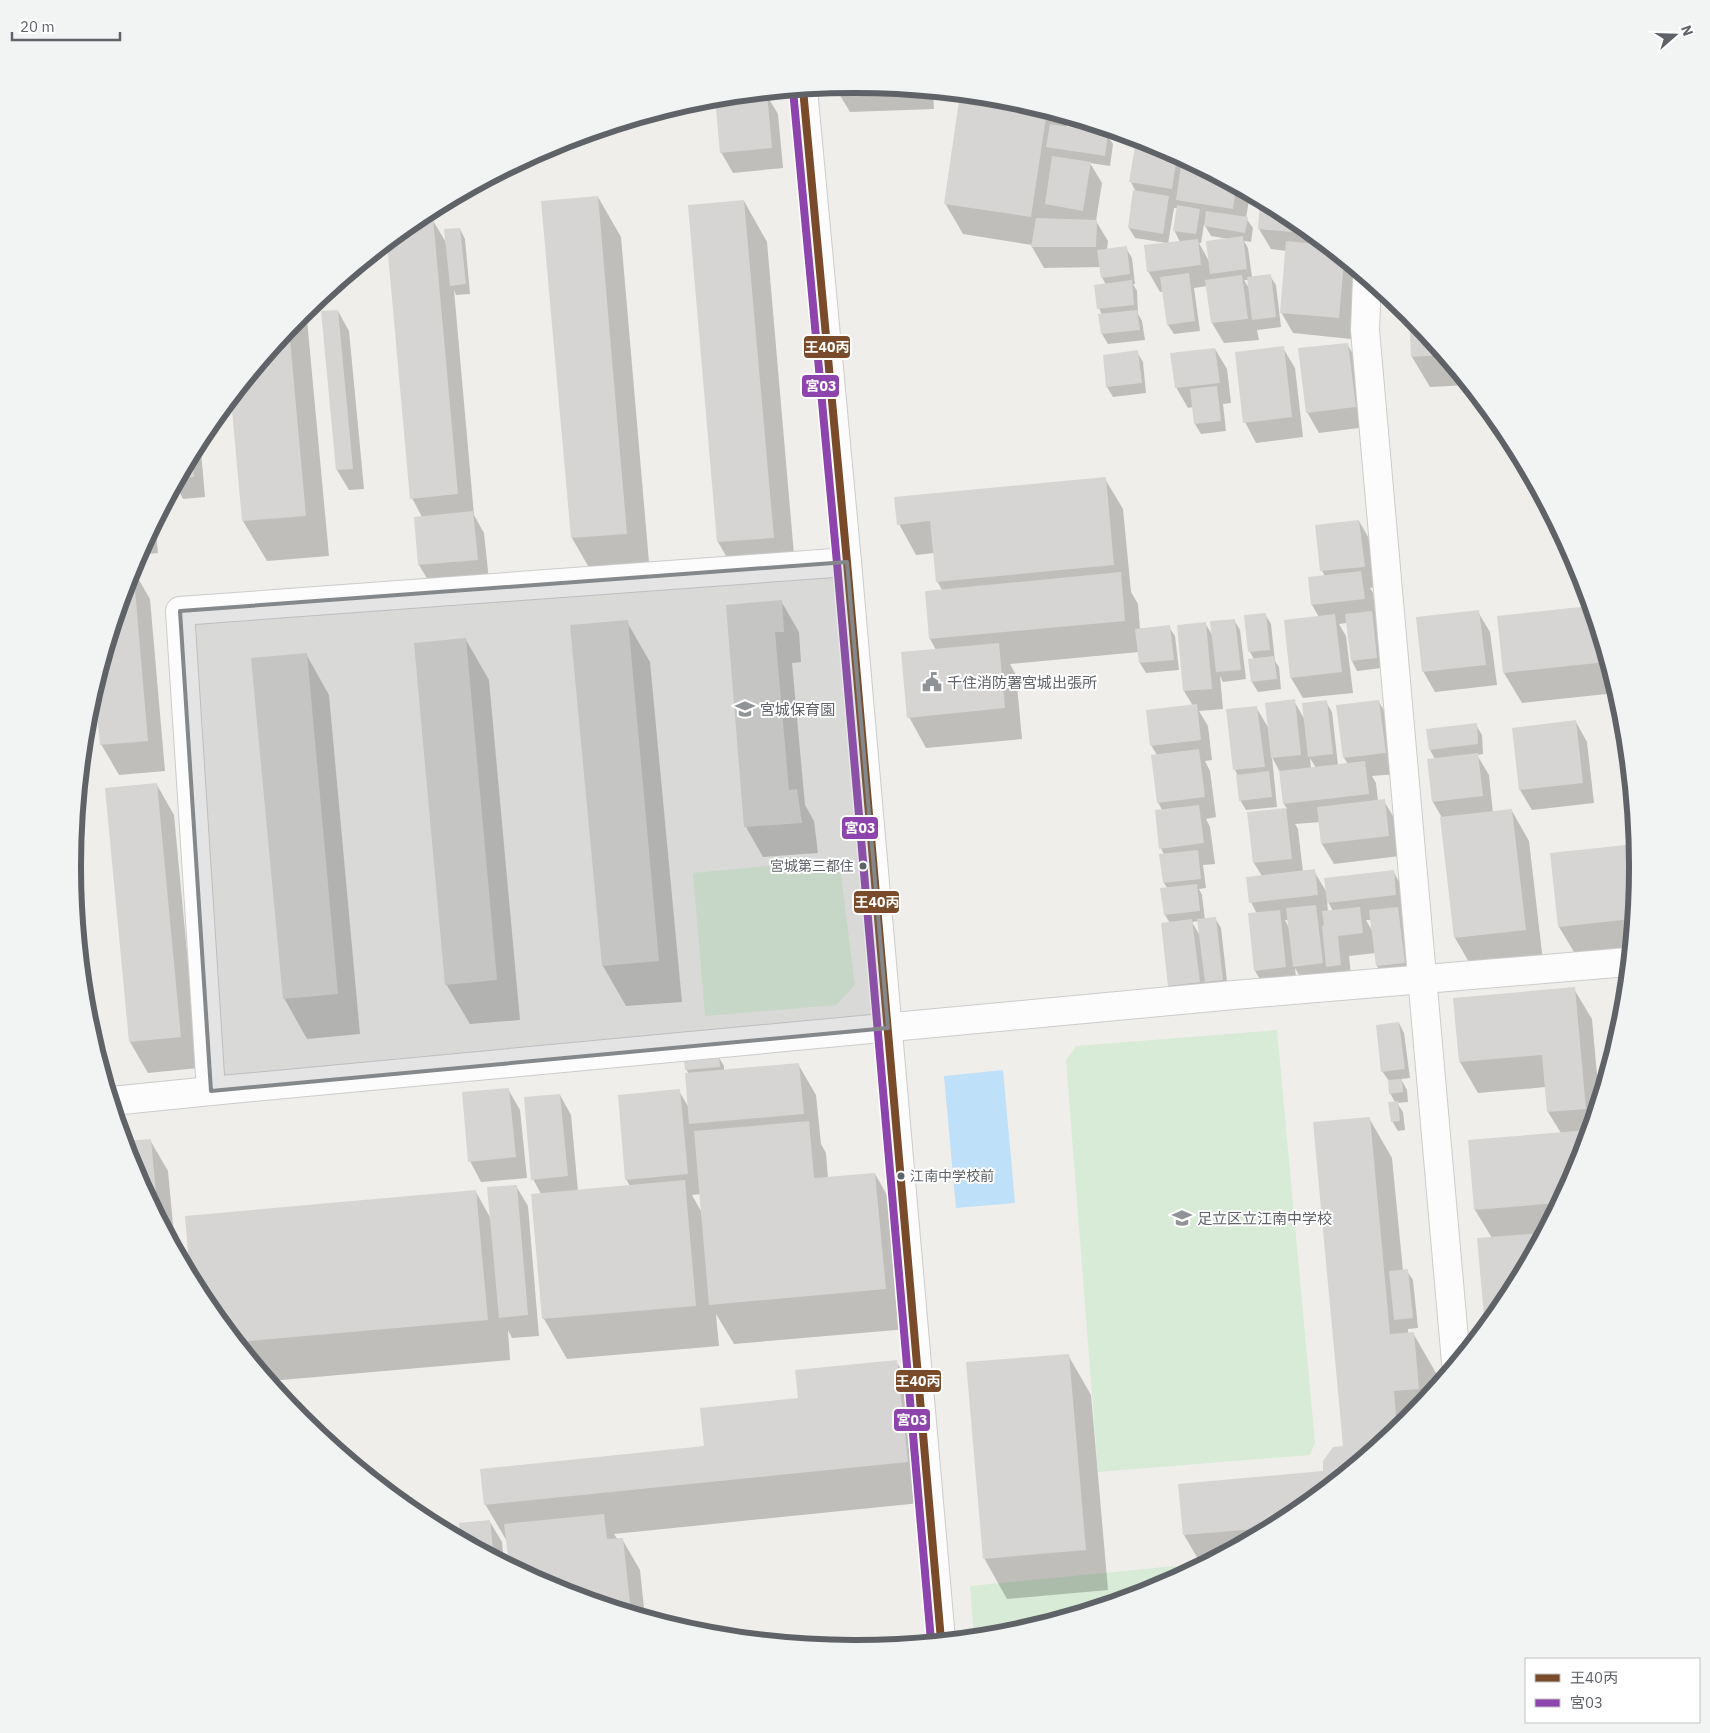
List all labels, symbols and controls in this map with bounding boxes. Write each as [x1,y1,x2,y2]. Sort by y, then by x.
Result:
scale bar [12,10,120,42]
north arrow [1650,10,1700,60]
text: 20 m [20,17,55,36]
text: N [1677,23,1697,38]
line badge: 王40丙 [803,335,851,359]
text: 王40丙 [805,338,849,356]
line badge: 宮03 [801,374,840,398]
text: 宮03 [806,377,836,395]
public building icon: 千住消防署宮城出張所 [921,671,943,693]
place label: 千住消防署宮城出張所 [947,673,1097,692]
school or university icon: 宮城保育園 [734,698,756,720]
place label: 宮城保育園 [760,700,835,719]
line badge: 宮03 [841,816,879,840]
text: 宮03 [845,819,875,837]
place label: 宮城第三都住 [770,857,854,875]
marker: 宮城第三都住 [858,861,868,871]
line badge: 王40丙 [853,890,900,914]
text: 王40丙 [855,893,899,911]
place label: 江南中学校前 [910,1167,994,1185]
marker: 江南中学校前 [896,1171,906,1181]
school or university icon: 足立区立江南中学校 [1171,1207,1193,1229]
place label: 足立区立江南中学校 [1197,1209,1332,1228]
line badge: 王40丙 [895,1369,942,1393]
text: 王40丙 [896,1372,940,1390]
line badge: 宮03 [893,1408,931,1432]
text: 宮03 [897,1411,927,1429]
legend [1525,1658,1700,1723]
text: 王40丙 [1570,1668,1618,1687]
text: 宮03 [1570,1693,1603,1712]

